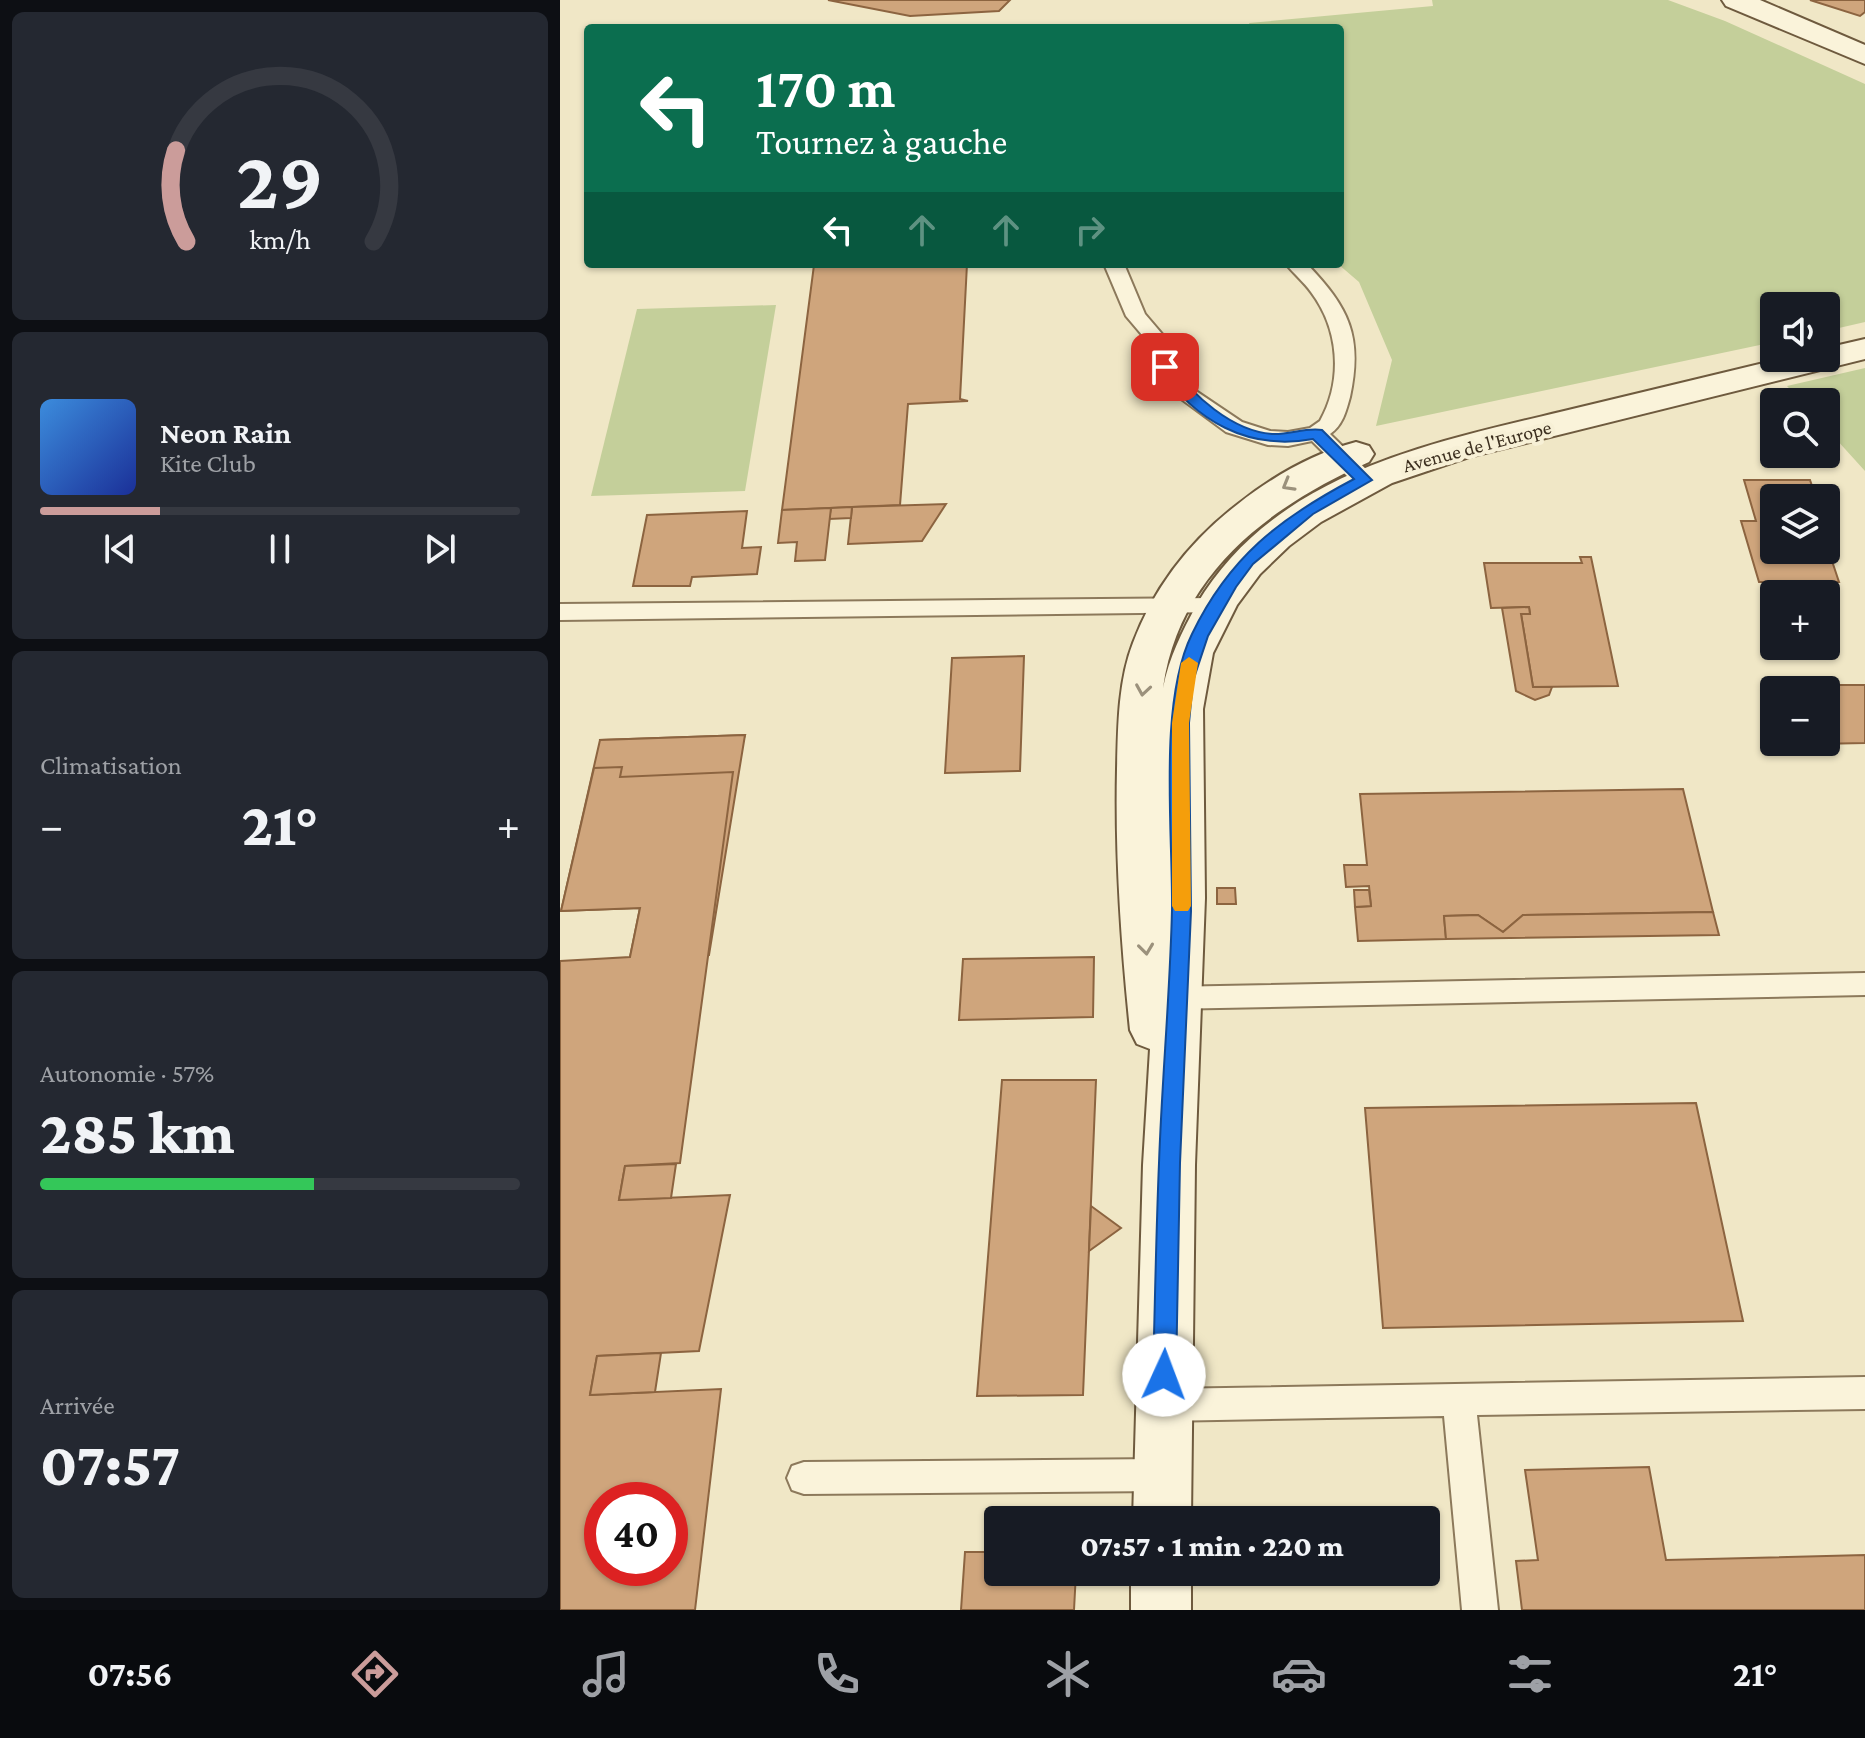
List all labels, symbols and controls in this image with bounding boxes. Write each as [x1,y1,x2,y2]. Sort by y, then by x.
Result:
icon: left [624,56,728,160]
text: 170 m [756,57,895,119]
text: Tournez à gauche [756,122,1007,162]
text: 29 [236,132,324,225]
icon: left [816,208,860,252]
icon: ahead [900,208,944,252]
icon: ahead [984,208,1028,252]
icon: right [1068,208,1112,252]
text: km/h [249,223,311,255]
map controls [1760,292,1840,756]
button: sound [1760,292,1840,372]
pin [1131,333,1199,401]
icon: arrive [1143,345,1187,389]
button: search [1760,388,1840,468]
text: Neon Rain [160,416,291,449]
street label: Avenue de l'Europe [1400,416,1554,477]
text: Kite Club [160,449,256,478]
one-way arrow [1283,475,1297,491]
button: layers [1760,484,1840,564]
icon: previous [98,527,142,571]
icon: pause [258,527,302,571]
icon: next [418,527,462,571]
button: + [1760,580,1840,660]
button: − [1760,676,1840,756]
one-way arrow [1135,683,1152,696]
text: Climatisation [40,751,182,780]
text: 21° [241,791,319,858]
text: − [40,801,63,849]
text: + [497,801,520,849]
one-way arrow [1137,943,1154,956]
text: Autonomie · 57% [40,1059,214,1088]
text: 285 km [40,1099,235,1166]
position arrow [1122,1333,1206,1417]
text: Arrivée [40,1391,115,1420]
text: 07:57 [40,1431,180,1498]
speed limit sign: 40 [584,1482,688,1586]
text: 07:57 · 1 min · 220 m [1080,1529,1344,1562]
icon: directions [347,1646,403,1702]
icon: music [578,1646,634,1702]
icon: phone [809,1646,865,1702]
icon: climate [1040,1646,1096,1702]
icon: car [1271,1646,1327,1702]
icon: filters [1502,1646,1558,1702]
text: 07:56 [87,1654,173,1694]
text: 21° [1733,1654,1778,1694]

